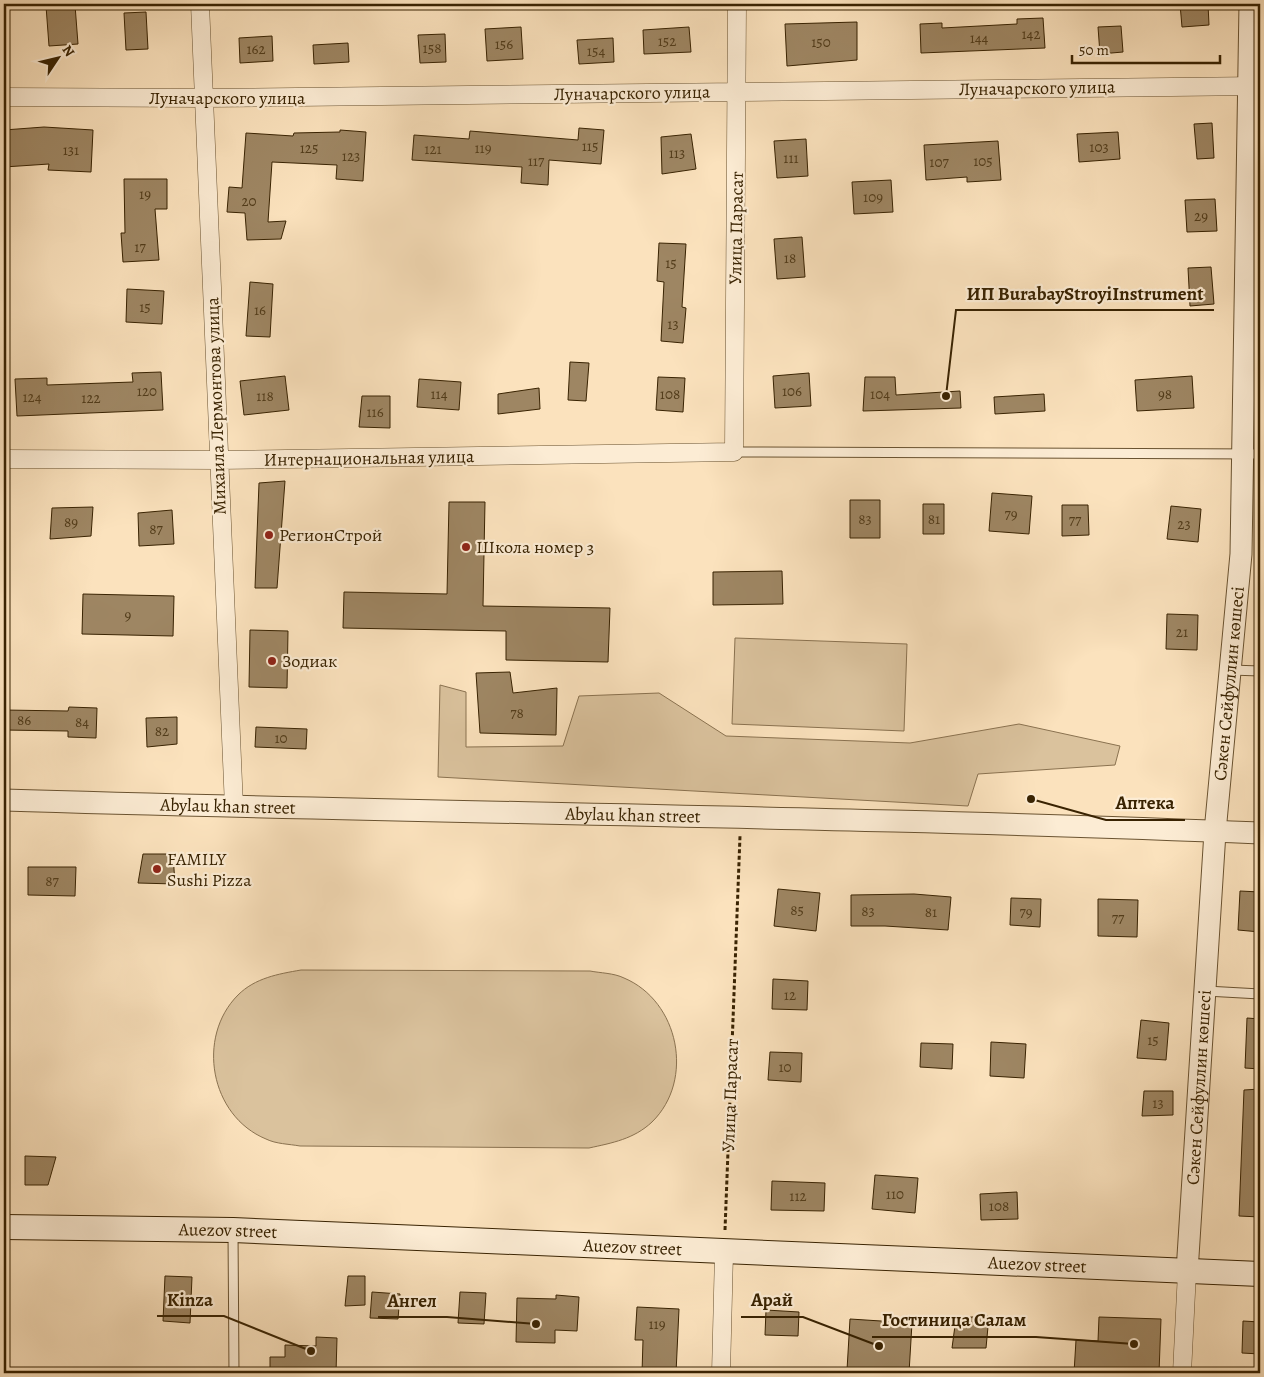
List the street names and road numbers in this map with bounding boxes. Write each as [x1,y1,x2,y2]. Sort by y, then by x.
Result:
street label: Луначарского улица [959,75,1116,101]
street label: Луначарского улица [554,80,711,106]
street label: Луначарского улица [149,86,306,110]
street label: Улица Парасат [723,171,749,285]
street label: Михаила Лермонтова улица [200,296,232,515]
street label: Интернациональная улица [264,444,475,472]
street label: Сәкен Сейфуллин көшесі [1208,585,1250,782]
street label: Abylau khan street [159,792,296,820]
street label: Abylau khan street [564,802,701,828]
street label: Сәкен Сейфуллин көшесі [1181,989,1217,1186]
street label: Улица Парасат [716,1038,744,1152]
street label: Auezov street [178,1217,278,1244]
street label: Auezov street [582,1233,682,1261]
street label: Auezov street [986,1250,1087,1279]

